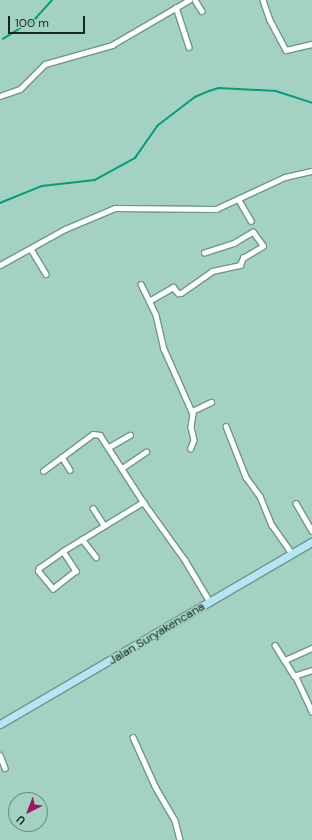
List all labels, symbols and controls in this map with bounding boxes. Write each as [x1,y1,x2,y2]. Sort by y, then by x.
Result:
scale bar [10,8,87,34]
text: 100 m [15,15,49,31]
street label: Jalan Suryakencana [107,600,207,668]
north arrow [8,792,48,832]
text: U [13,812,28,828]

